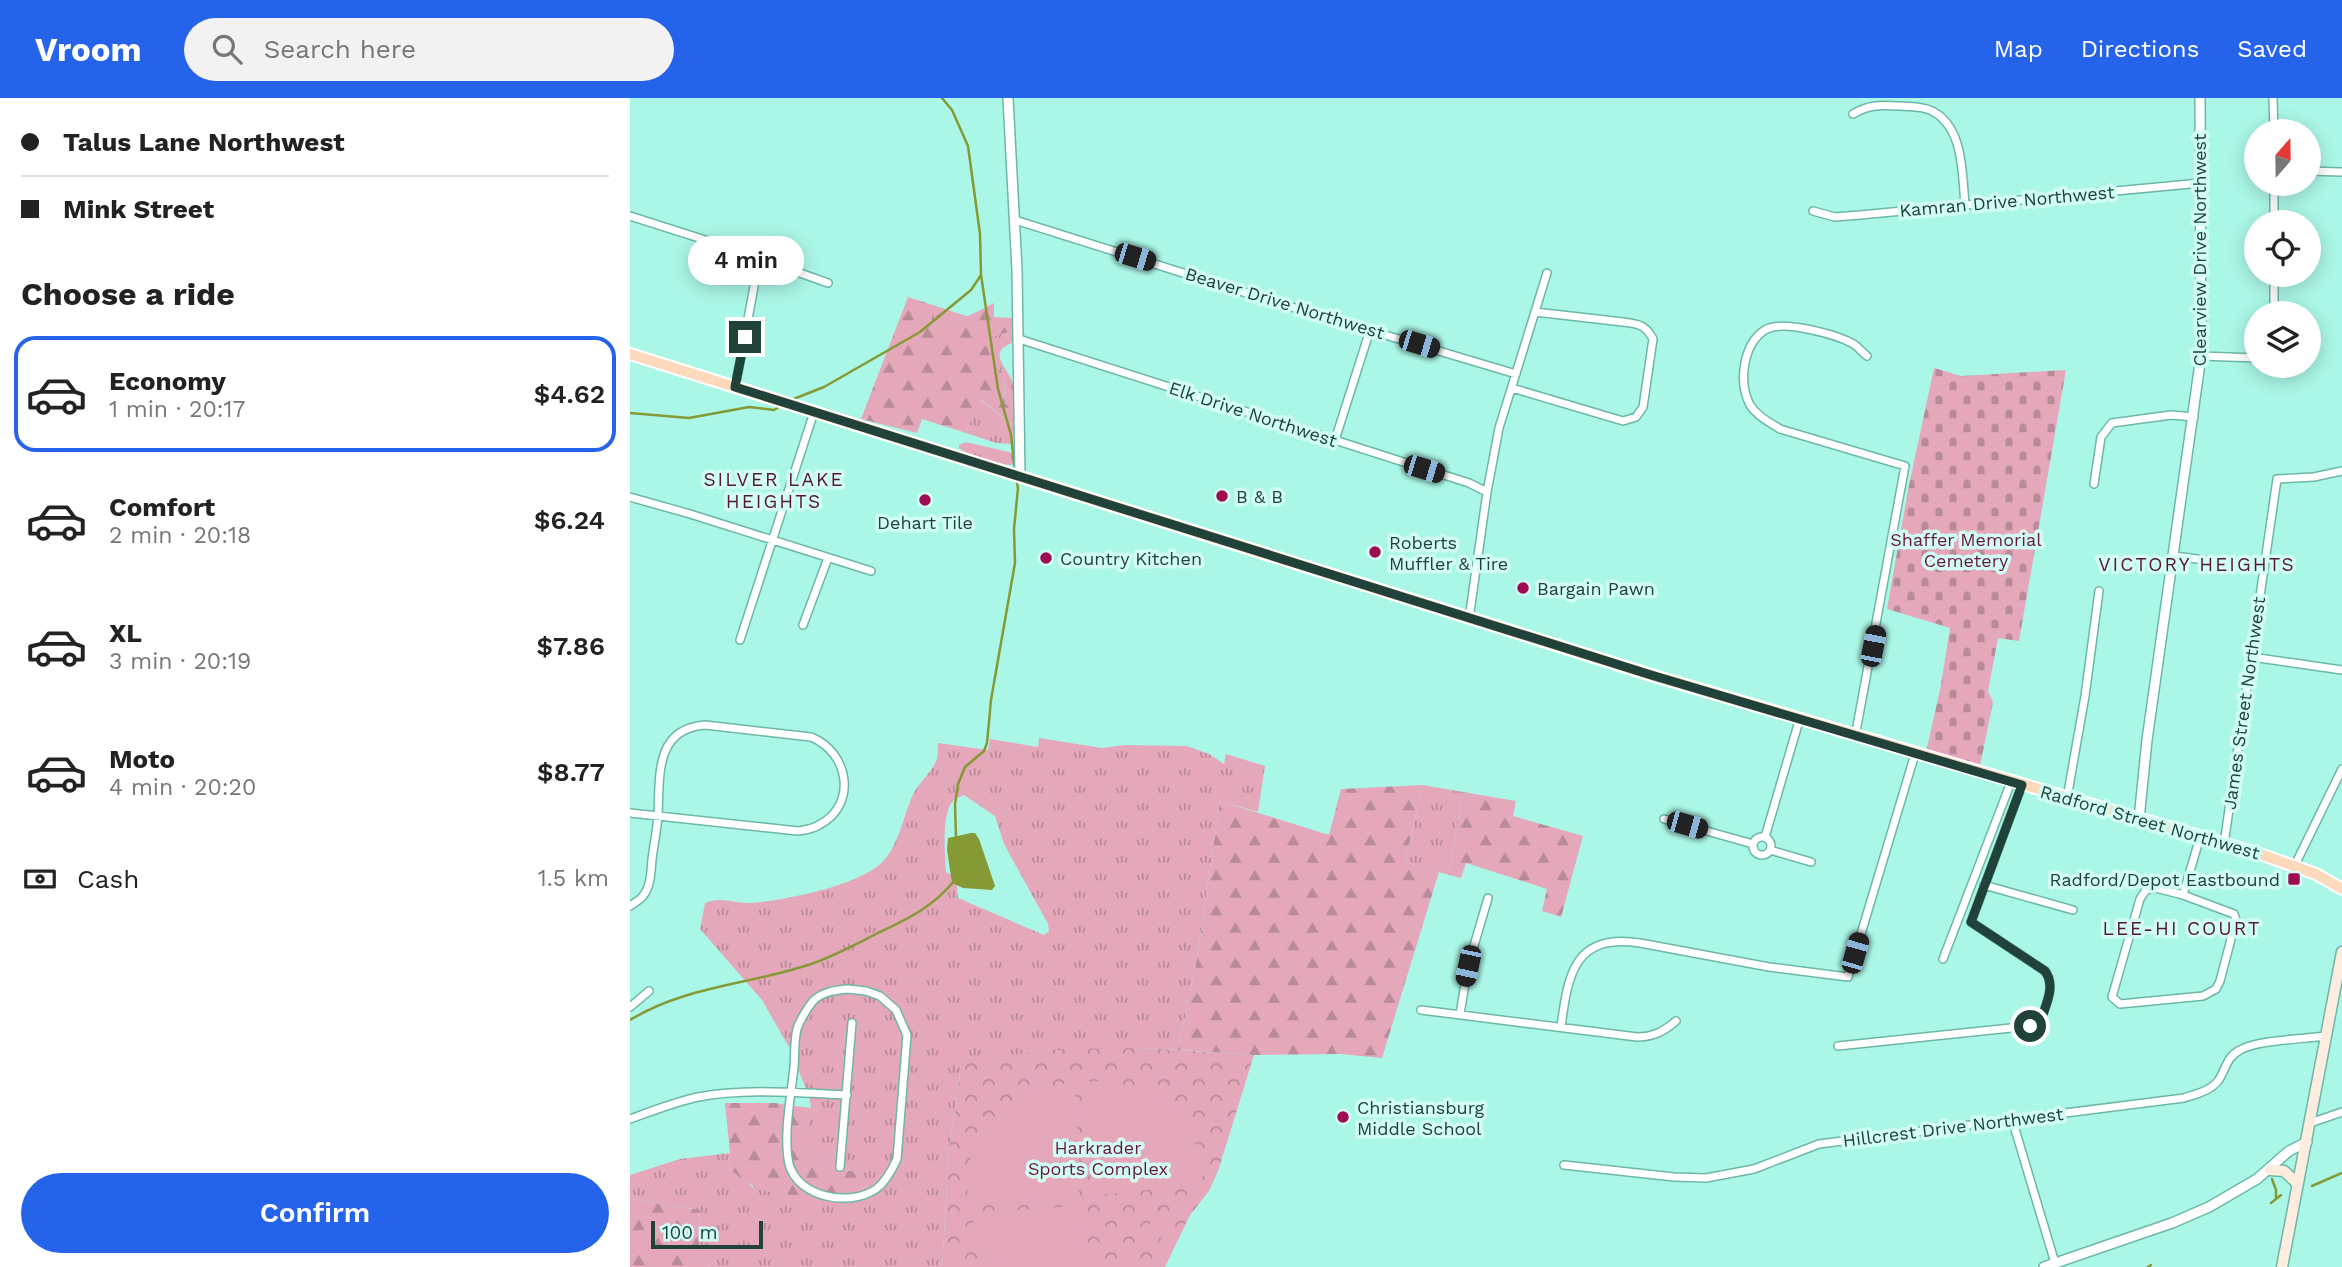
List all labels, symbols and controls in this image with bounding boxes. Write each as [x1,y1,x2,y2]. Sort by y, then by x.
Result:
search box [184,18,674,81]
text: Vroom [35,30,142,69]
icon: search [208,30,246,68]
text: Search here [264,34,416,64]
text: Map [1994,35,2043,63]
text: Directions [2081,35,2199,63]
text: Saved [2237,35,2307,63]
north arrow [2244,119,2320,196]
map controls [2244,119,2321,378]
text: Talus Lane Northwest [63,127,345,157]
street label: Clearview Drive Northwest [2189,133,2210,367]
street label: Kamran Drive Northwest [1899,181,2116,221]
text: Mink Street [63,194,214,224]
button: locate [2244,210,2321,287]
callout: 4 min [687,236,803,285]
car [1112,241,1159,273]
text: 4 min [714,247,778,274]
street label: Beaver Drive Northwest [1183,263,1388,343]
text: Choose a ride [21,275,235,313]
button: layers [2244,301,2321,378]
route end [729,321,761,353]
car [1396,328,1443,360]
icon: car [25,363,88,426]
text: Economy [109,366,226,396]
street label: Elk Drive Northwest [1166,377,1340,451]
text: $4.62 [534,379,605,409]
text: 1 min · 20:17 [109,396,245,423]
car [1401,453,1448,485]
district label: SILVER LAKE HEIGHTS [703,468,845,513]
place label: B & B [1236,486,1283,507]
marker: B & B [1214,488,1230,504]
icon: car [25,489,88,552]
text: Comfort [109,492,215,522]
marker: Dehart Tile [917,492,933,508]
text: $6.24 [534,505,605,535]
place label: Dehart Tile [877,512,973,533]
text: 2 min · 20:18 [109,522,251,549]
park label: Shaffer Memorial Cemetery [1890,529,2042,571]
place label: Roberts Muffler & Tire [1389,532,1508,574]
marker: Roberts Muffler & Tire [1367,544,1383,560]
place label: Country Kitchen [1060,548,1202,569]
marker: Country Kitchen [1038,550,1054,566]
district label: VICTORY HEIGHTS [2098,553,2296,576]
place label: Bargain Pawn [1537,578,1655,599]
marker: Bargain Pawn [1515,580,1531,596]
street label: James Street Northwest [2219,595,2269,811]
icon: car [25,615,88,678]
text: XL [109,618,142,648]
car [1859,623,1888,669]
text: $7.86 [537,631,605,661]
text: 3 min · 20:19 [109,648,251,675]
icon: car [25,741,88,804]
text: Moto [109,744,175,774]
text: $8.77 [537,757,605,787]
text: 4 min · 20:20 [109,774,256,801]
street label: Radford Street Northwest [2038,781,2263,864]
car [1664,809,1711,841]
icon: cash [21,860,59,898]
text: Cash [77,864,139,894]
text: 1.5 km [538,865,609,892]
place label: Radford/Depot Eastbound [2049,869,2280,890]
marker: Radford/Depot Eastbound [2286,871,2302,887]
district label: LEE-HI COURT [2103,917,2261,940]
car [1840,930,1871,976]
car [1454,943,1483,989]
route start [2014,1010,2046,1042]
place label: Christiansburg Middle School [1357,1097,1485,1139]
street label: Hillcrest Drive Northwest [1842,1103,2065,1151]
marker: Christiansburg Middle School [1335,1109,1351,1125]
park label: Harkrader Sports Complex [1028,1137,1168,1179]
button: Confirm [21,1173,609,1253]
scale bar [651,1218,763,1250]
text: 100 m [662,1221,718,1244]

